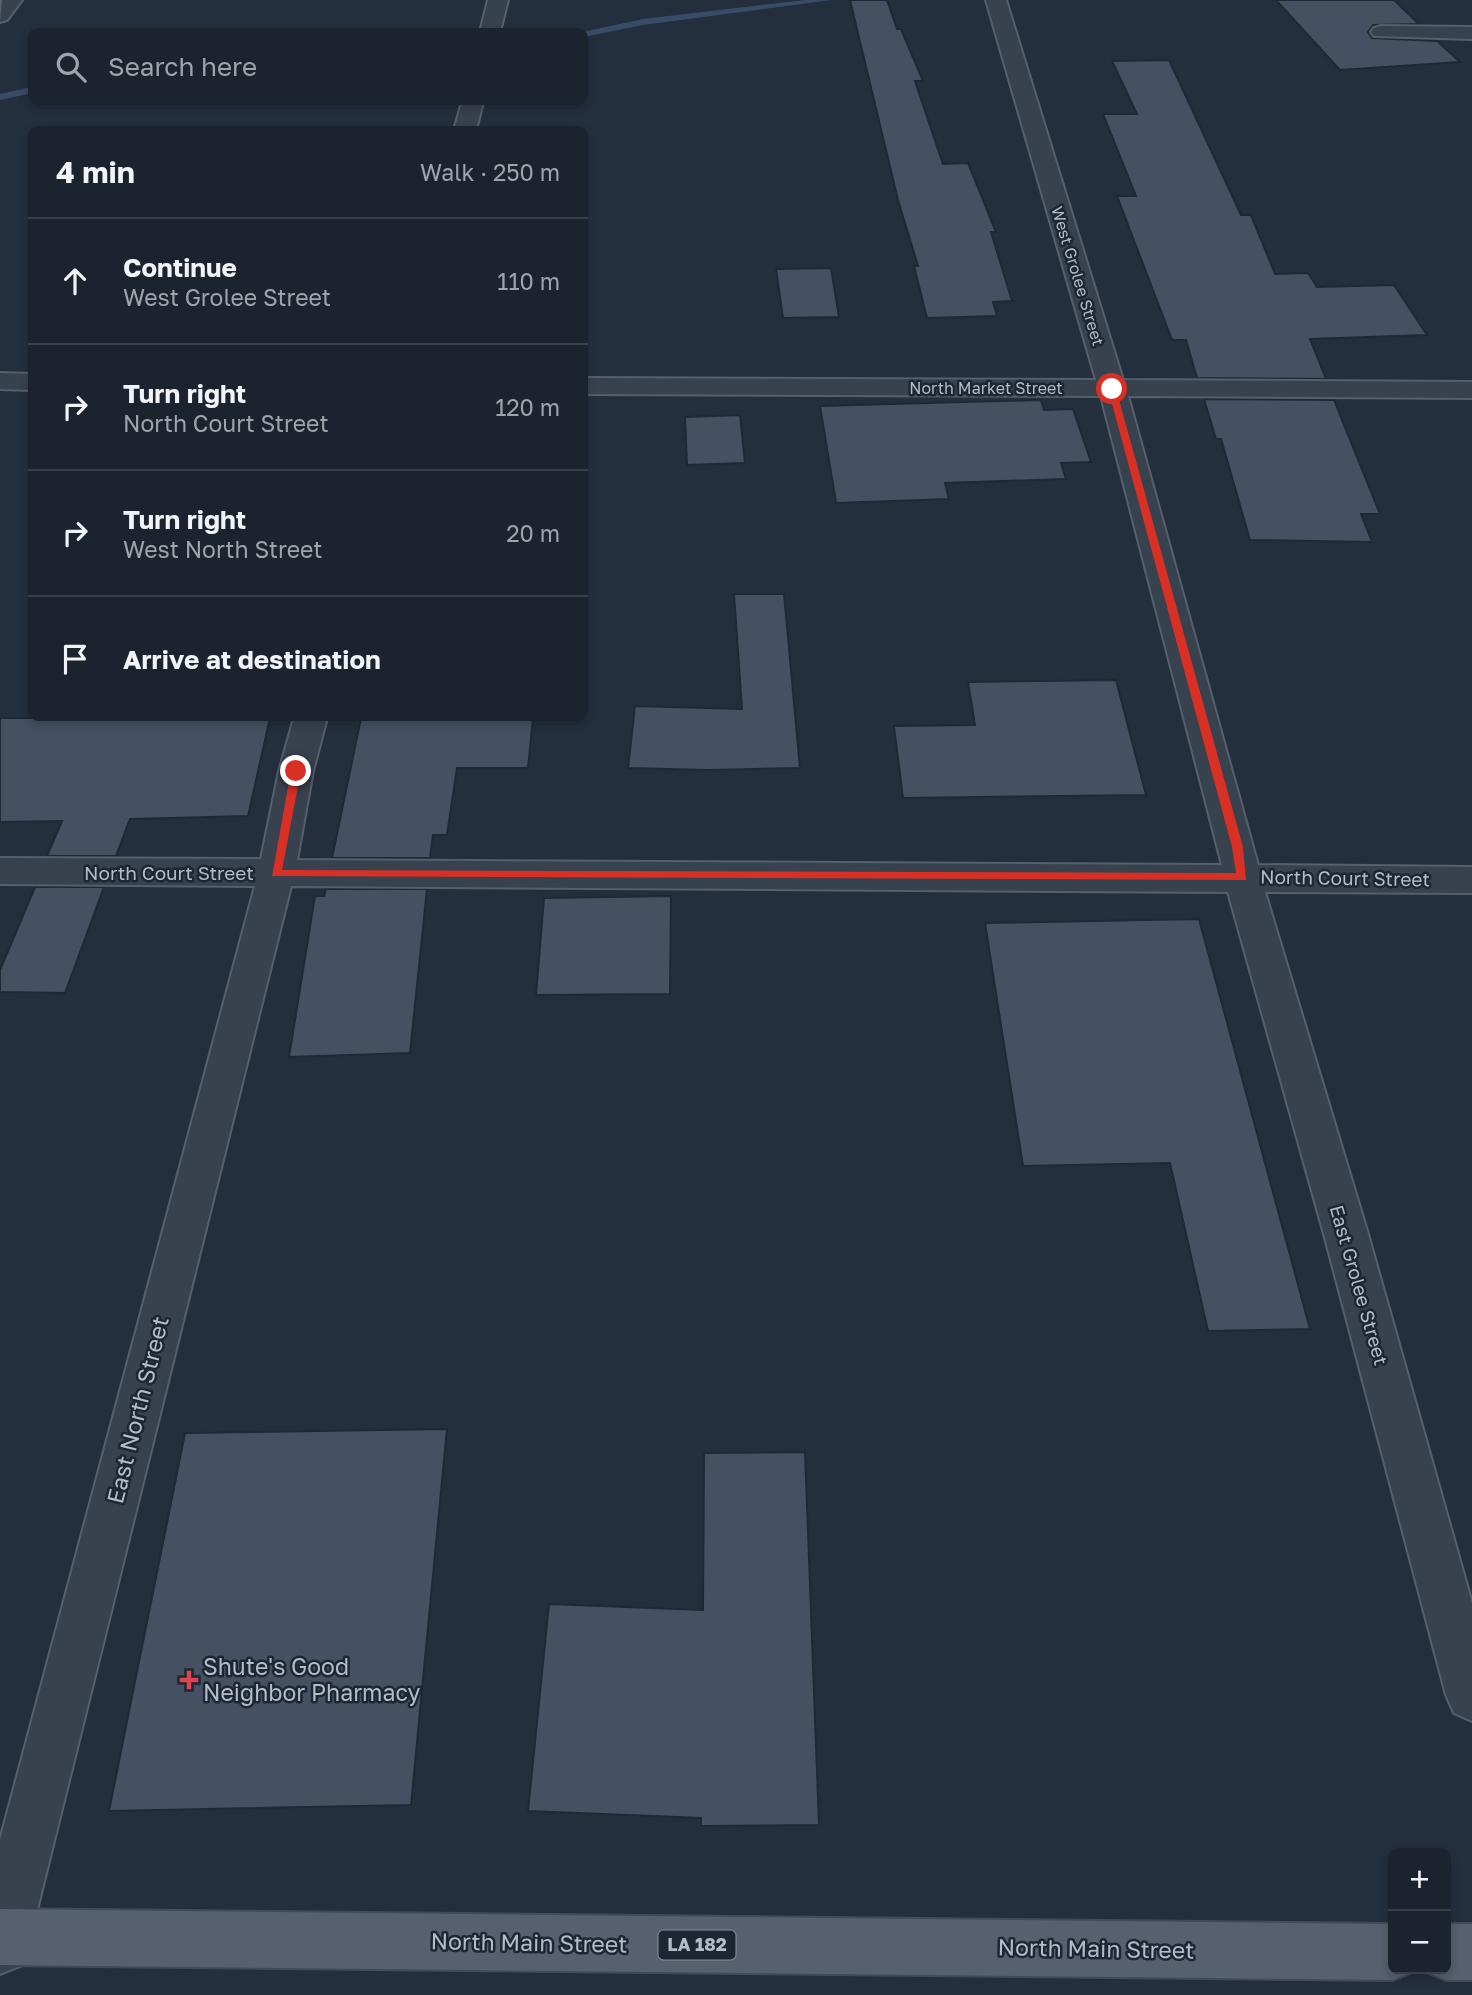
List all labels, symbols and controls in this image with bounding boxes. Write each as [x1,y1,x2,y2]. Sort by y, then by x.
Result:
search box [28,28,588,105]
icon: search [52,48,90,86]
text: Search here [108,51,257,82]
text: 4 min [56,154,135,190]
text: Walk · 250 m [420,158,560,186]
street label: West Grolee Street [1047,204,1109,348]
text: Continue [123,252,237,283]
icon: ahead [56,262,94,300]
text: 110 m [497,267,560,295]
text: West Grolee Street [123,283,331,311]
route start [1096,373,1127,404]
text: Turn right [123,378,246,409]
street label: North Market Street [909,378,1063,398]
icon: right [56,388,94,426]
text: 120 m [495,393,560,421]
text: North Court Street [123,409,329,437]
text: Turn right [123,504,246,535]
icon: right [56,514,94,552]
text: 20 m [506,519,560,547]
text: West North Street [123,535,323,563]
icon: arrive [56,640,94,678]
text: Arrive at destination [123,644,381,675]
route end [280,755,311,786]
street label: North Court Street [84,861,254,884]
street label: North Court Street [1260,865,1430,890]
street label: East Grolee Street [1326,1202,1393,1368]
street label: East North Street [100,1313,174,1506]
place label: Shute's Good Neighbor Pharmacy [203,1652,421,1706]
marker: Shute's Good Neighbor Pharmacy [181,1672,197,1688]
map controls [1388,1848,1451,1974]
button: + [1388,1848,1451,1911]
button: − [1388,1911,1451,1974]
street label: North Main Street [430,1926,628,1958]
road number: LA 182 [658,1930,736,1959]
street label: North Main Street [997,1932,1195,1964]

